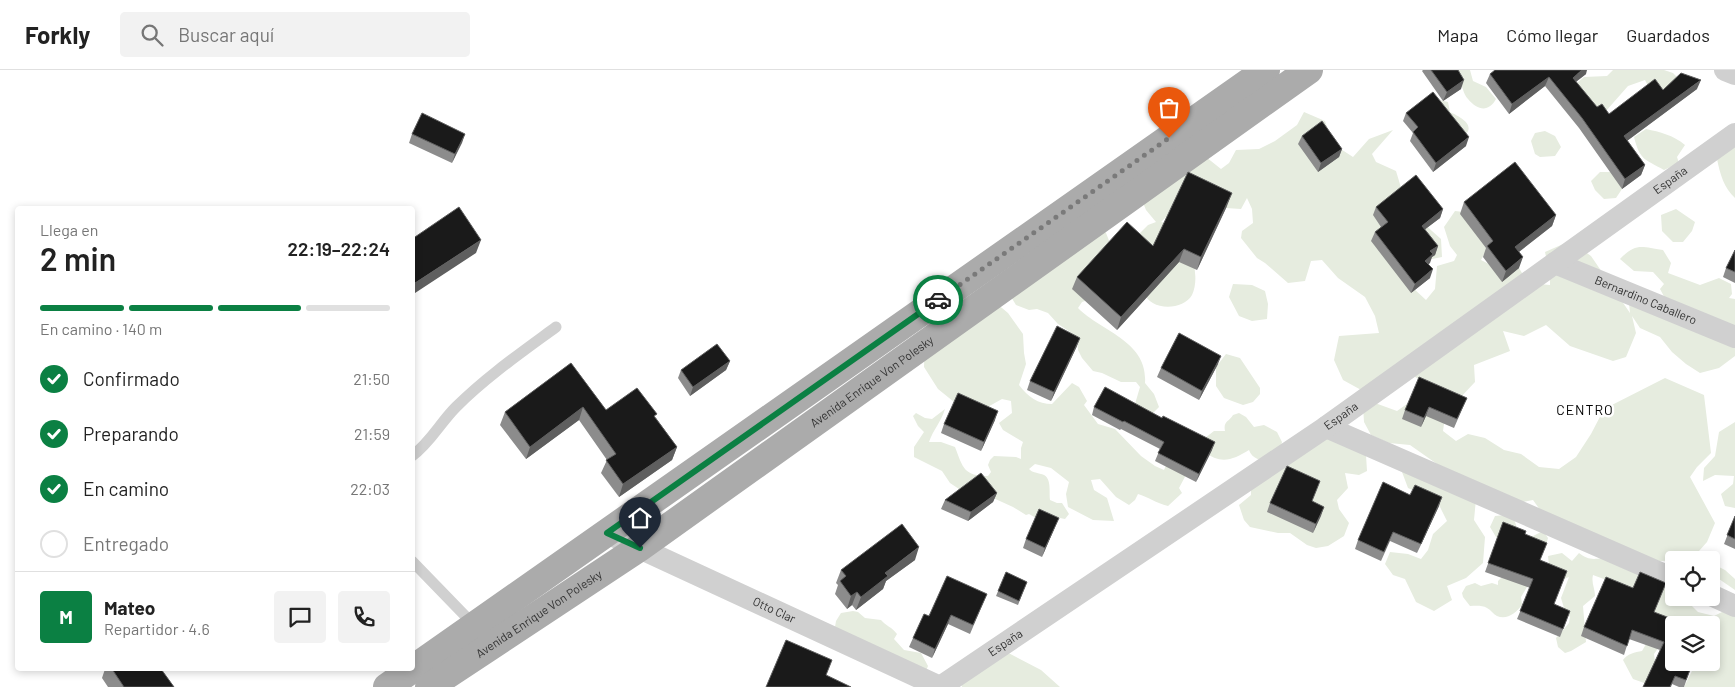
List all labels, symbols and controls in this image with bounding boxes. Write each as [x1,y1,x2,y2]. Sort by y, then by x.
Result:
search box [120,12,470,57]
text: Forkly [25,20,90,49]
icon: search [138,21,166,49]
text: Buscar aquí [178,23,274,46]
text: Mapa [1437,24,1478,46]
text: Cómo llegar [1506,24,1598,46]
text: Guardados [1626,24,1710,46]
pin [1148,87,1190,138]
icon: bag [1155,94,1183,122]
street label: España [1650,163,1689,196]
text: Llega en [40,220,98,239]
text: 22:19–22:24 [287,237,390,260]
text: 2 min [40,239,116,277]
street label: Bernardino Caballero [1593,272,1699,327]
courier [913,275,963,325]
icon: car [924,286,952,314]
text: En camino · 140 m [40,319,162,338]
street label: Avenida Enrique Von Polesky [807,332,936,430]
icon: check [40,365,68,393]
text: Confirmado [83,367,180,390]
text: 21:50 [353,369,390,388]
street label: España [1321,398,1360,432]
district label: CENTRO [1556,401,1614,418]
icon: check [40,420,68,448]
text: Preparando [83,422,179,445]
text: 21:59 [354,424,390,443]
icon: check [40,475,68,503]
text: En camino [83,477,169,500]
text: 22:03 [350,479,390,498]
pin [619,497,661,548]
icon: home [626,504,654,532]
text: Entregado [83,532,169,555]
map controls [1665,551,1720,671]
button: locate [1665,551,1720,606]
street label: Avenida Enrique Von Polesky [473,566,605,660]
button: chat [274,591,326,643]
button: phone [338,591,390,643]
street label: Otto Clar [751,593,799,626]
text: Mateo [104,596,155,619]
text: M [59,605,73,628]
button: layers [1665,616,1720,671]
text: Repartidor · 4.6 [104,619,210,638]
street label: España [985,625,1025,659]

